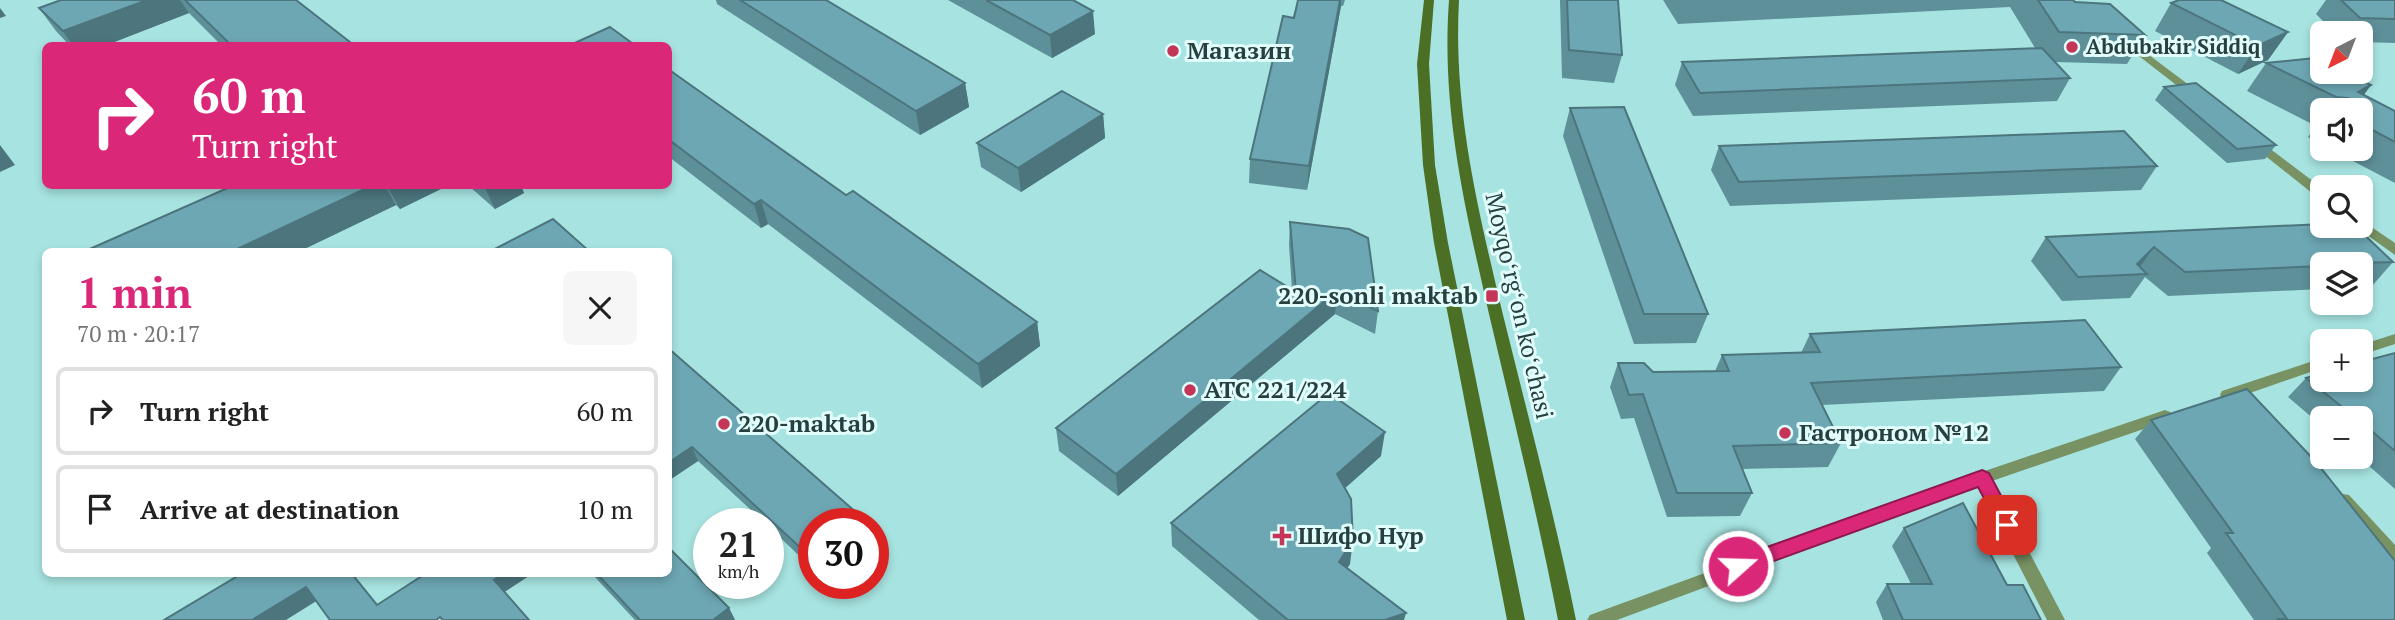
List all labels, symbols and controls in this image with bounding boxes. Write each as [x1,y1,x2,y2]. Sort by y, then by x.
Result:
north arrow [2310,21,2373,84]
map controls [2310,21,2373,469]
place label: Abdubakir Siddiq [2086,32,2261,60]
place label: Магазин [1187,34,1291,66]
marker: Abdubakir Siddiq [2064,39,2080,55]
marker: Магазин [1165,43,1181,59]
text: 60 m [192,62,306,127]
icon: right [77,70,168,161]
button: sound [2310,98,2373,161]
text: Turn right [192,125,338,167]
button: search [2310,175,2373,238]
street label: Moyqoʻrgʻon koʻchasi [1478,189,1562,422]
button: layers [2310,252,2373,315]
text: 1 min [77,264,192,320]
button: close [563,271,637,345]
place label: 220-sonli maktab [1278,279,1478,311]
marker: 220-sonli maktab [1484,288,1500,304]
text: 70 m · 20:17 [77,318,200,349]
button: + [2310,329,2373,392]
place label: АТС 221/224 [1204,373,1347,405]
marker: АТС 221/224 [1182,382,1198,398]
icon: right [81,392,119,430]
text: Turn right [140,394,269,428]
text: 60 m [577,394,633,428]
button: − [2310,406,2373,469]
place label: 220-maktab [738,407,875,439]
marker: 220-maktab [716,416,732,432]
place label: Гастроном №12 [1799,416,1989,448]
marker: Гастроном №12 [1777,425,1793,441]
icon: arrive [81,490,119,528]
text: Arrive at destination [140,492,399,526]
text: 10 m [577,492,633,526]
pin [1977,495,2037,555]
icon: arrive [1988,506,2026,544]
speed limit sign: 30 [798,508,889,599]
place label: Шифо Нур [1298,519,1424,551]
text: 21 [719,521,758,567]
marker: Шифо Нур [1272,526,1292,546]
position arrow [1701,529,1775,603]
text: km/h [718,559,759,583]

